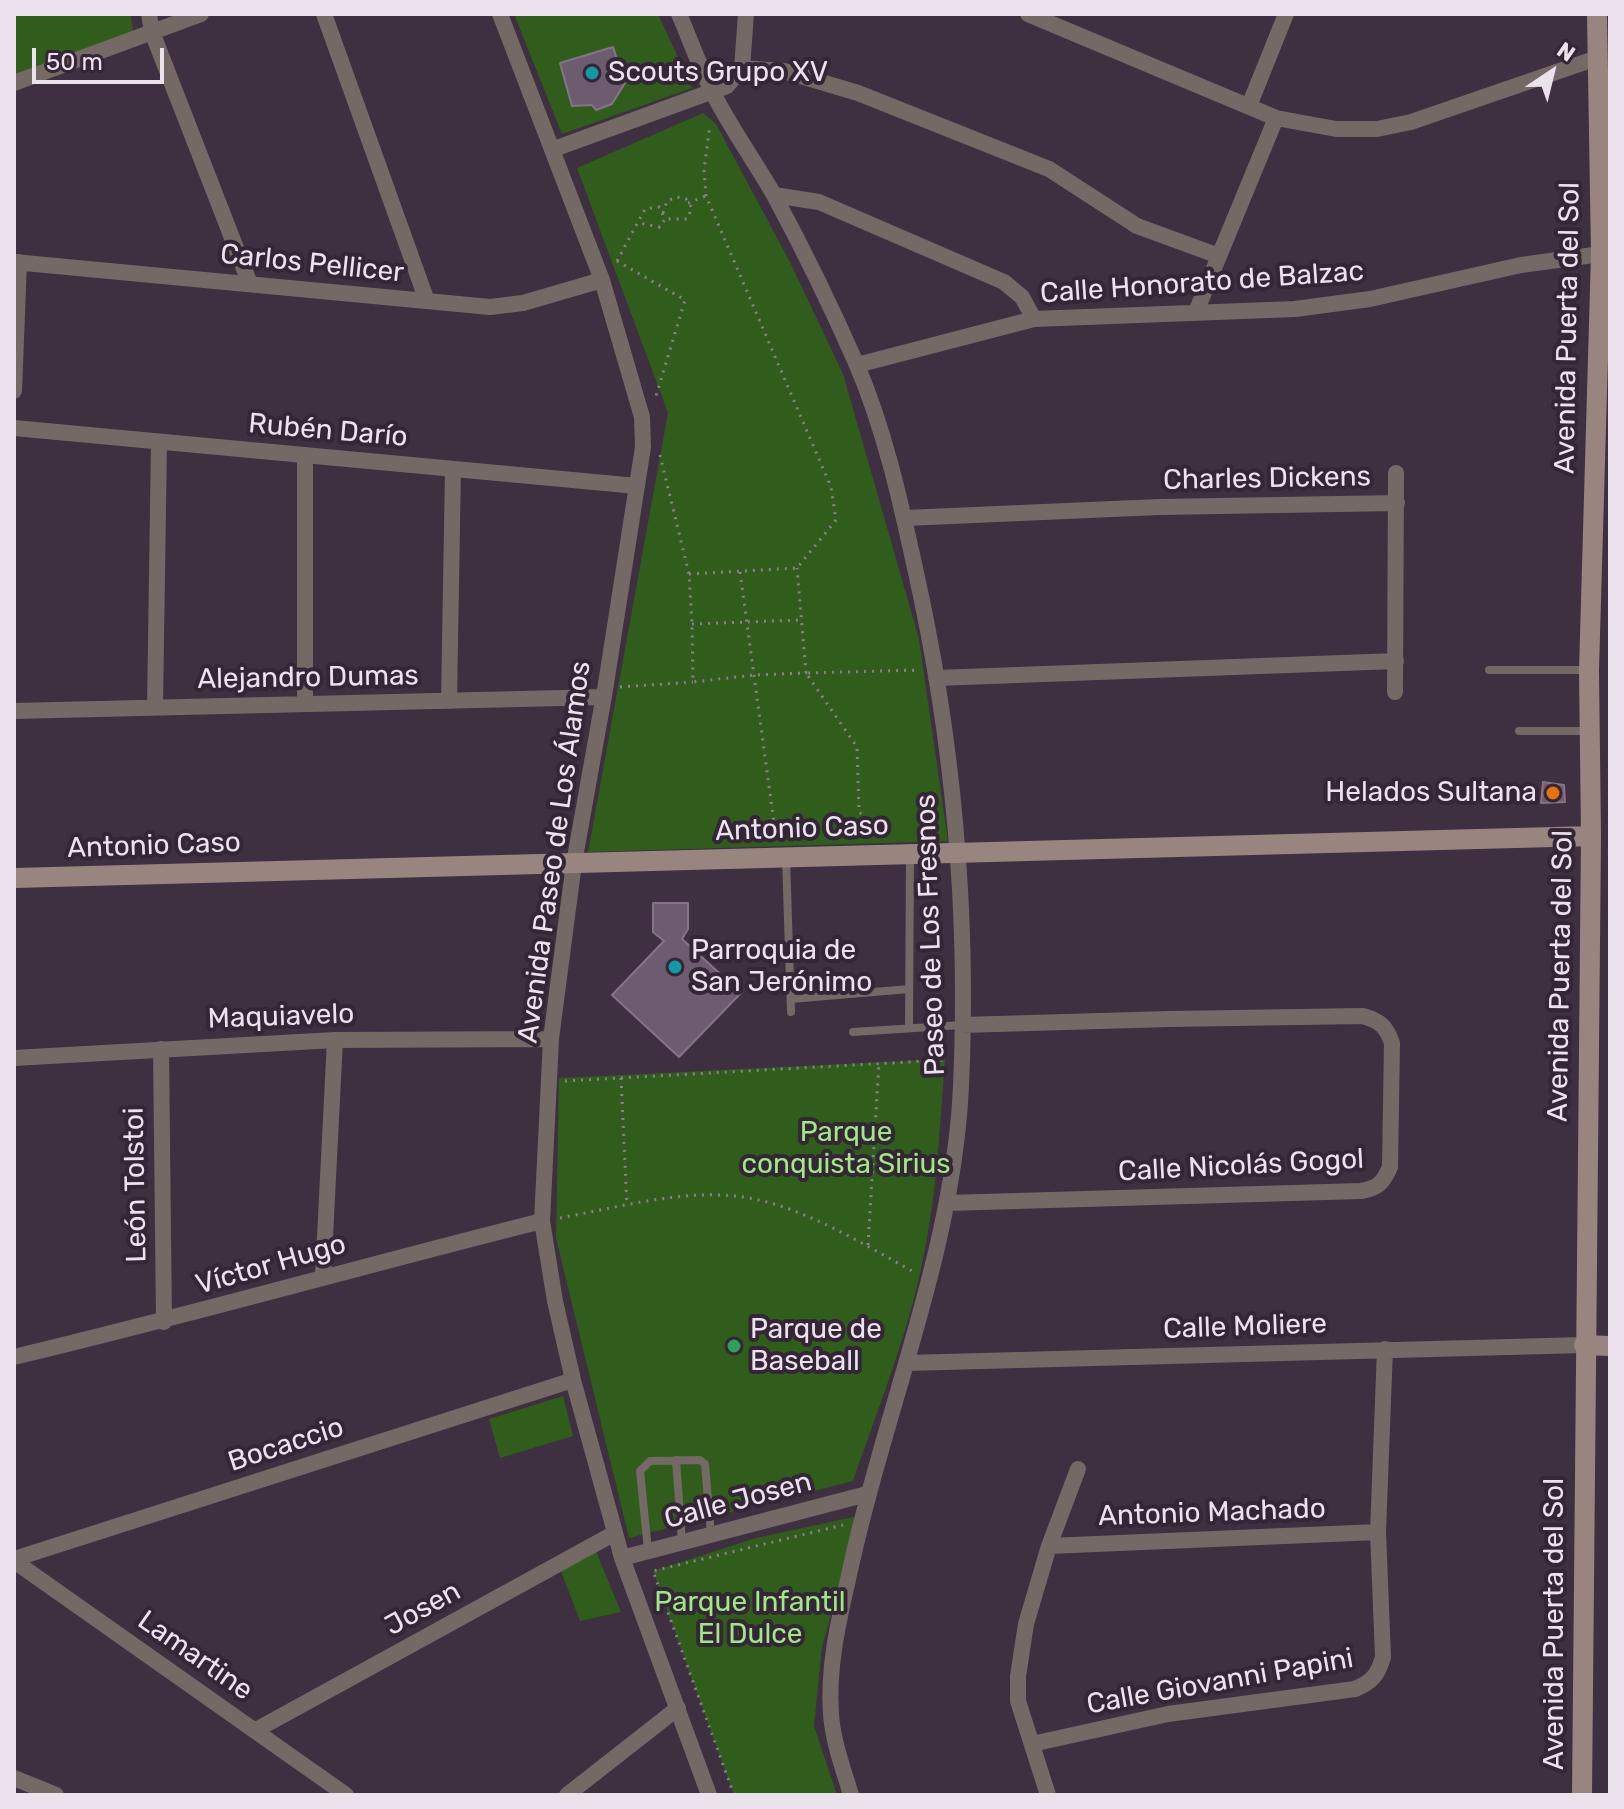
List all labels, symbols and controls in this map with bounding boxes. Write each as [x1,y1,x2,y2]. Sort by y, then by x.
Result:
scale bar [36,32,168,82]
north arrow [1512,32,1592,112]
text: N [1552,36,1580,68]
text: 50 m [46,48,103,76]
place label: Scouts Grupo XV [608,56,828,90]
marker: Scouts Grupo XV [583,64,601,82]
street label: Avenida Puerta del Sol [1549,182,1587,474]
street label: Carlos Pellicer [219,238,405,290]
street label: Calle Honorato de Balzac [1039,255,1365,311]
street label: Rubén Darío [247,407,409,455]
street label: Charles Dickens [1163,460,1371,498]
street label: Alejandro Dumas [197,659,419,697]
street label: Avenida Paseo de Los Álamos [512,659,598,1045]
place label: Helados Sultana [1325,776,1537,810]
marker: Helados Sultana [1544,784,1562,802]
street label: Paseo de Los Fresnos [909,794,953,1076]
street label: Antonio Caso [715,809,889,849]
street label: Antonio Caso [67,826,241,866]
street label: Avenida Puerta del Sol [1542,830,1580,1122]
place label: Parroquia de San Jerónimo [691,934,872,1000]
marker: Parroquia de San Jerónimo [666,958,684,976]
street label: Maquiavelo [207,998,355,1036]
street label: León Tolstoi [118,1107,154,1263]
park label: Parque conquista Sirius [741,1116,951,1182]
street label: Calle Nicolás Gogol [1117,1143,1365,1189]
street label: Víctor Hugo [192,1228,350,1302]
street label: Calle Moliere [1163,1307,1327,1347]
place label: Parque de Baseball [750,1313,882,1379]
marker: Parque de Baseball [725,1337,743,1355]
street label: Bocaccio [224,1411,348,1479]
street label: Calle Josen [661,1465,815,1537]
street label: Avenida Puerta del Sol [1538,1478,1572,1770]
street label: Antonio Machado [1098,1492,1326,1534]
street label: Josen [380,1575,466,1643]
park label: Parque Infantil El Dulce [654,1586,846,1652]
street label: Lamartine [131,1604,259,1708]
street label: Calle Giovanni Papini [1084,1642,1356,1722]

